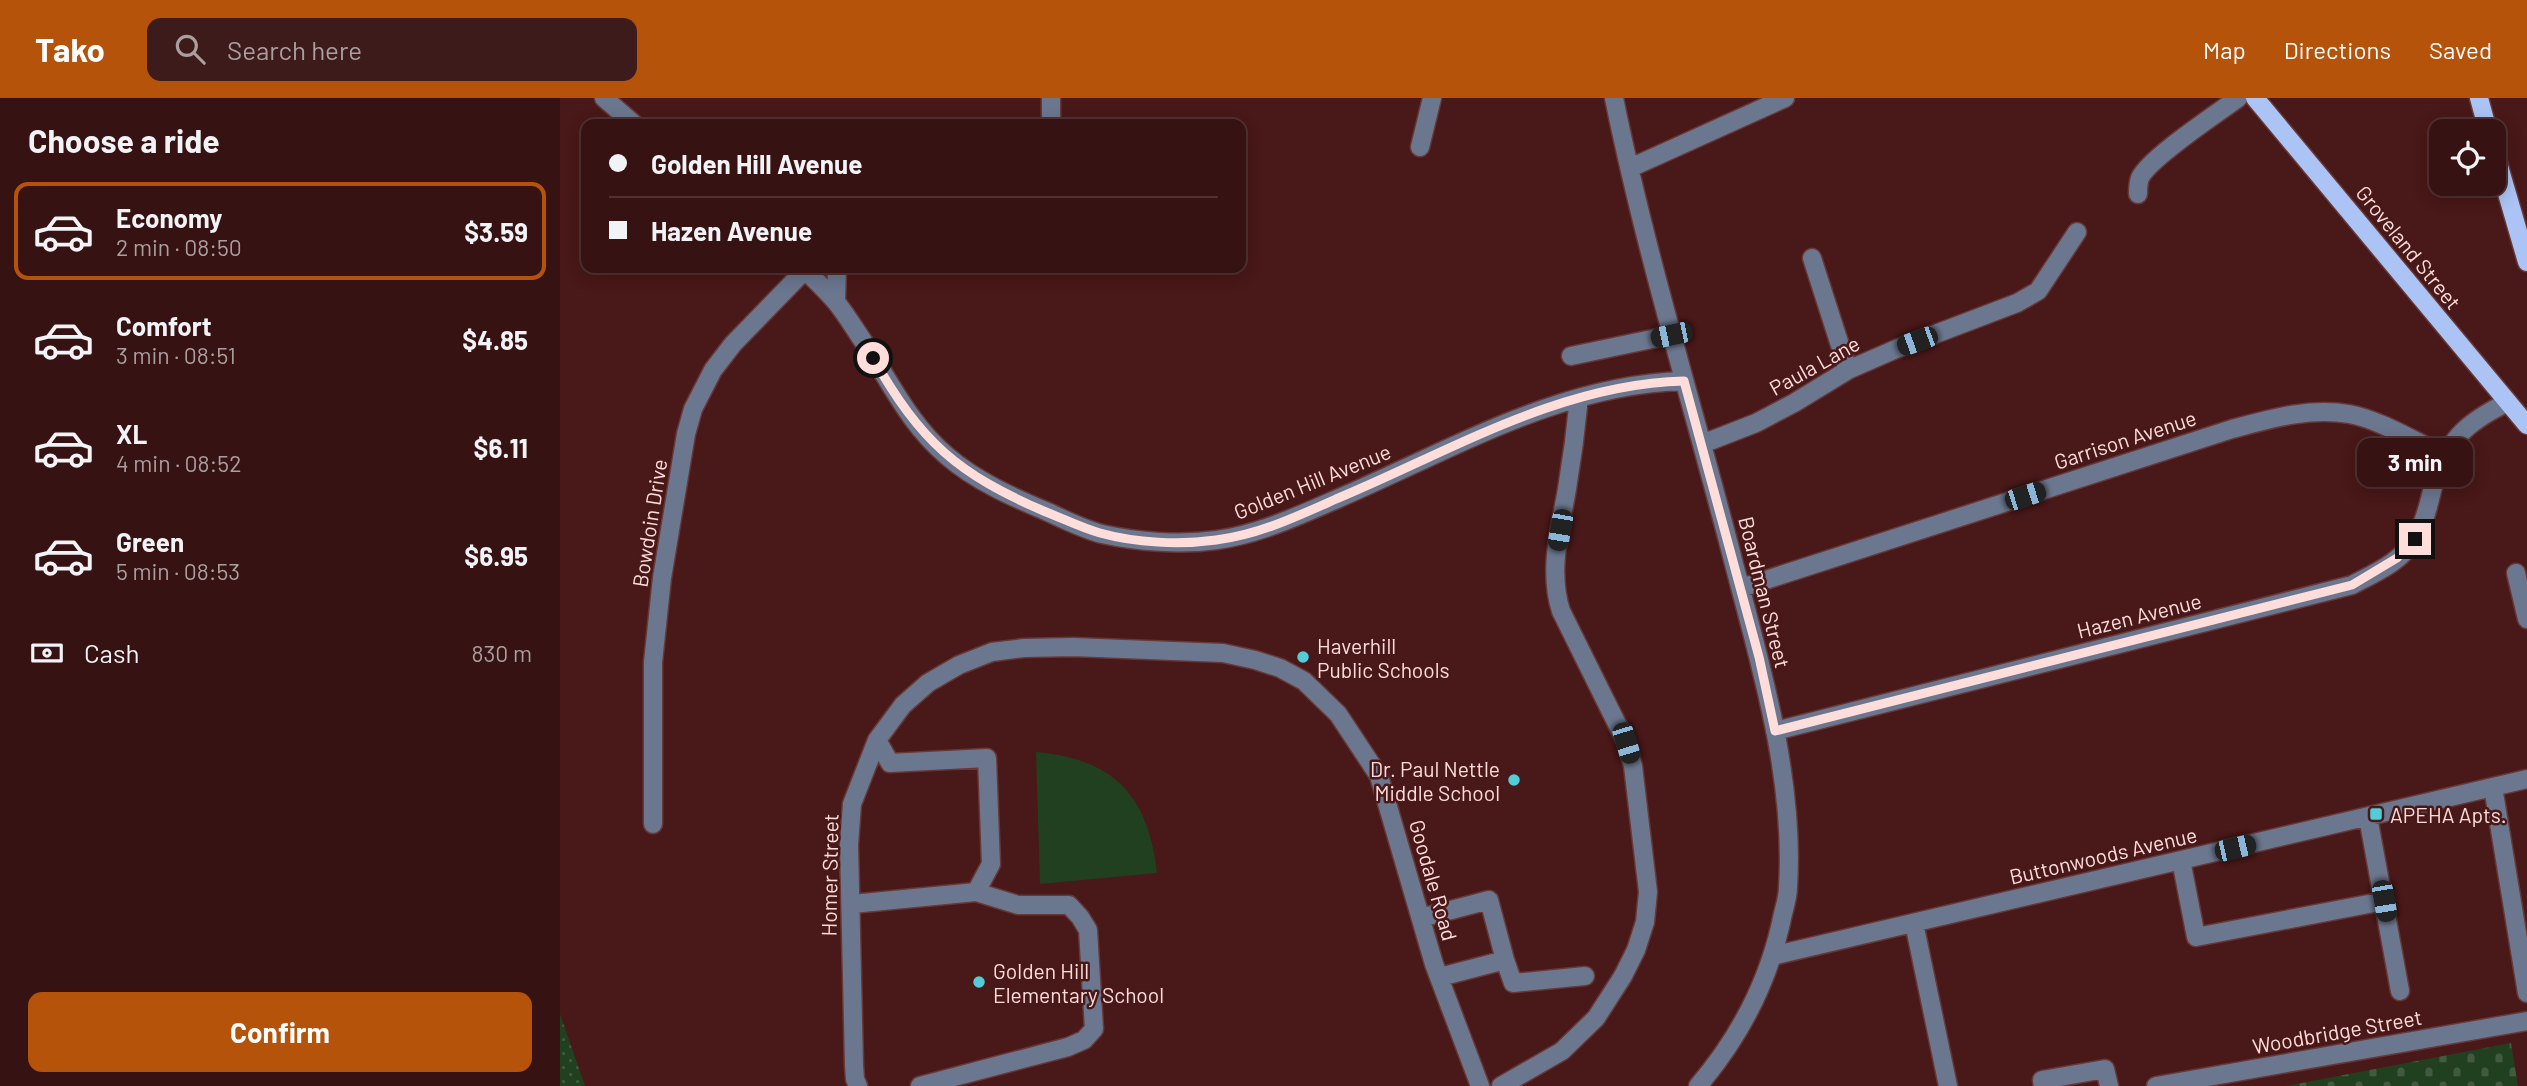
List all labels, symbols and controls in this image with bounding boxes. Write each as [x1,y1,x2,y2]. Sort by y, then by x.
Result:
search box [147,18,637,81]
text: Tako [35,29,105,69]
icon: search [171,30,209,68]
text: Search here [227,34,362,65]
text: Map [2203,35,2246,64]
text: Directions [2284,35,2391,64]
text: Saved [2429,35,2492,64]
map controls [2429,119,2506,196]
button: locate [2429,119,2506,196]
text: Choose a ride [28,121,220,159]
text: Golden Hill Avenue [651,148,862,179]
street label: Groveland Street [2351,180,2467,314]
icon: car [32,200,95,263]
text: Economy [116,202,222,233]
text: Hazen Avenue [651,215,812,246]
text: $3.59 [464,216,528,247]
text: 2 min · 08:50 [116,233,242,261]
icon: car [32,308,95,371]
text: Comfort [116,310,212,341]
car [1649,320,1694,350]
text: $4.85 [462,324,528,355]
car [1894,324,1941,358]
street label: Paula Lane [1765,330,1863,400]
text: 3 min · 08:51 [116,341,236,369]
route start [857,342,889,374]
street label: Garrison Avenue [2051,404,2199,474]
icon: car [32,416,95,479]
text: XL [116,418,147,449]
text: $6.11 [474,432,528,463]
street label: Golden Hill Avenue [1230,438,1394,524]
callout: 3 min [2357,438,2473,486]
text: 3 min [2388,448,2442,476]
text: 4 min · 08:52 [116,449,242,477]
street label: Bowdoin Drive [627,457,671,589]
car [2002,480,2049,512]
car [1547,507,1574,553]
street label: Boardman Street [1734,514,1796,670]
route end [2399,523,2431,555]
icon: car [32,524,95,587]
text: Green [116,526,184,557]
text: $6.95 [464,540,528,571]
text: 5 min · 08:53 [116,557,240,585]
street label: Hazen Avenue [2074,587,2204,643]
place label: Haverhill Public Schools [1317,633,1450,682]
icon: cash [28,634,66,672]
text: Cash [84,637,139,668]
text: 830 m [472,639,532,667]
marker: Haverhill Public Schools [1295,649,1311,665]
car [1610,720,1643,766]
place label: Dr. Paul Nettle Middle School [1370,756,1500,805]
marker: Dr. Paul Nettle Middle School [1506,772,1522,788]
place label: APEHA Apts. [2390,802,2507,827]
marker: APEHA Apts. [2368,806,2384,822]
street label: Homer Street [815,813,843,937]
street label: Goodale Road [1405,817,1463,943]
street label: Buttonwoods Avenue [2007,821,2199,889]
car [2213,833,2258,863]
car [2371,878,2398,924]
place label: Golden Hill Elementary School [993,958,1164,1007]
marker: Golden Hill Elementary School [971,974,987,990]
button: Confirm [28,992,532,1072]
street label: Woodbridge Street [2250,1004,2424,1058]

